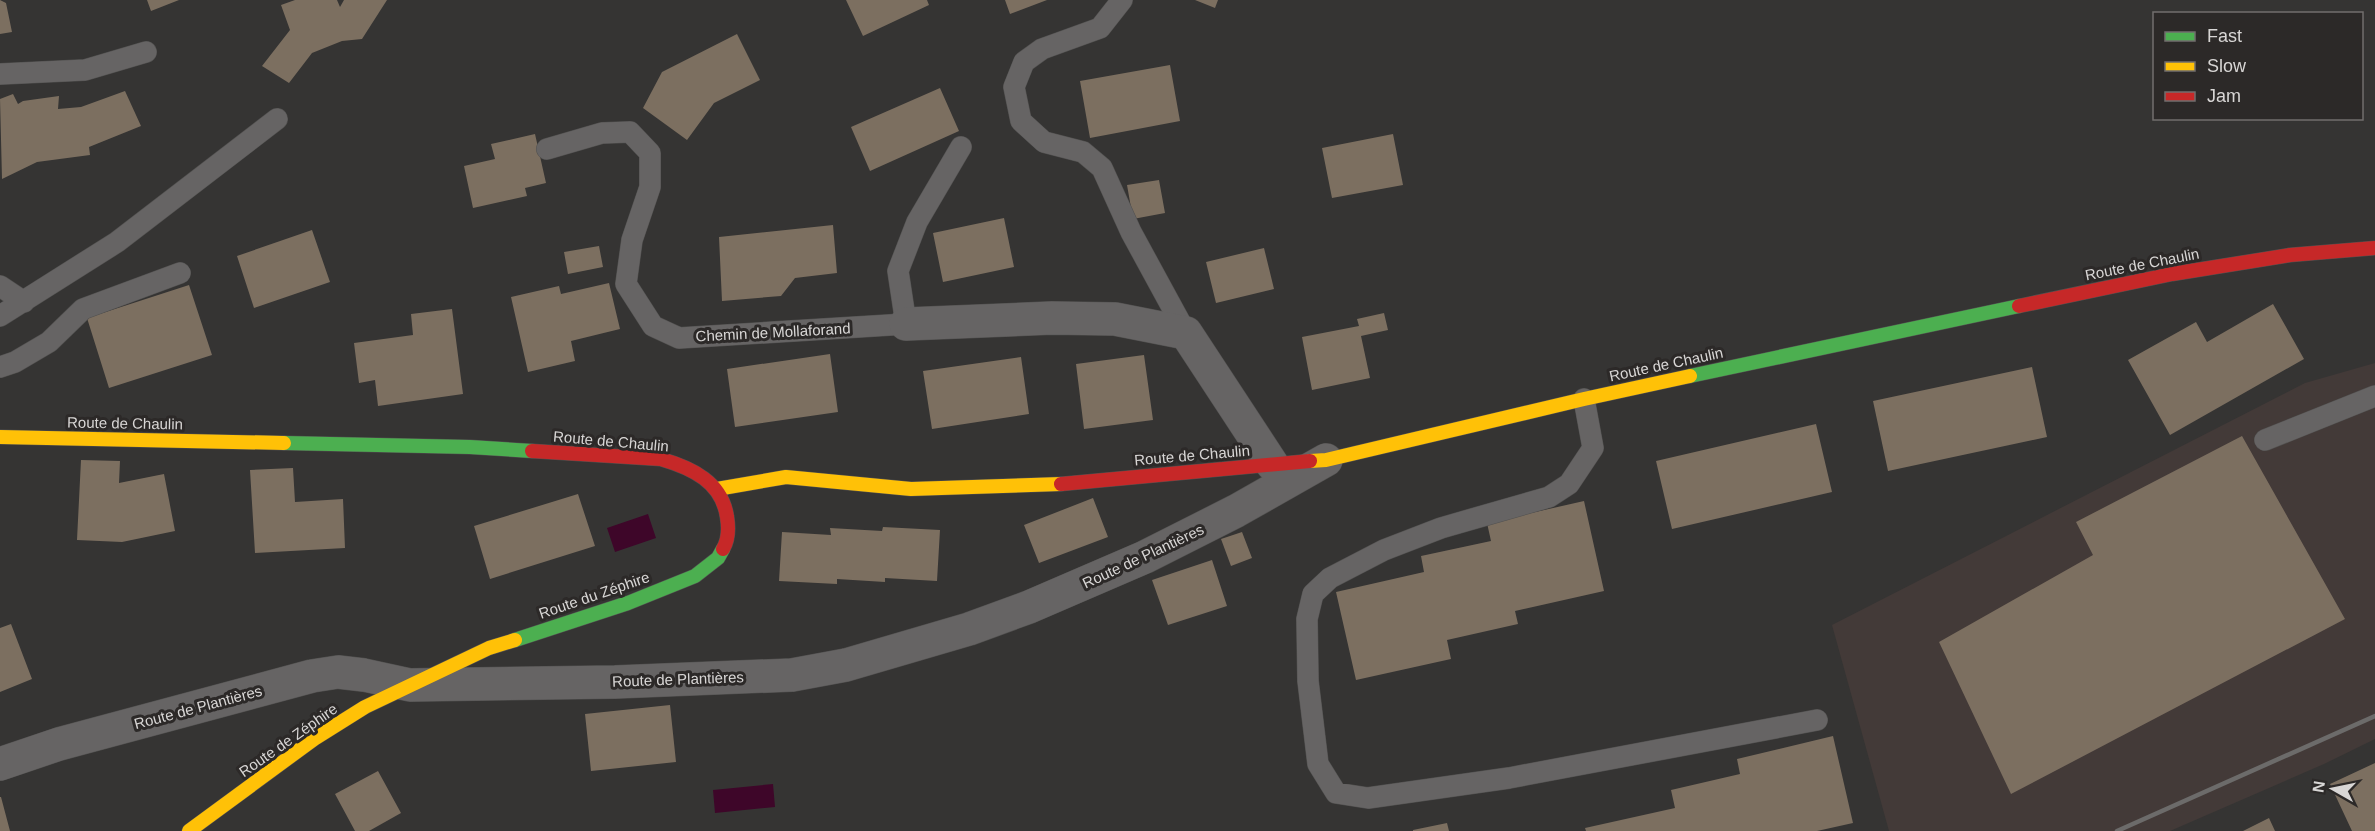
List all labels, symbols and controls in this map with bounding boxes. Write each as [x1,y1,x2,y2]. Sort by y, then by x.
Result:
legend [2153,12,2363,120]
text: Fast [2207,26,2242,46]
text: Slow [2207,56,2247,76]
text: Jam [2207,86,2241,106]
street label: Route de Chaulin [2083,245,2201,283]
street label: Chemin de Mollaforand [695,319,851,345]
street label: Route de Chaulin [1608,344,1724,384]
street label: Route de Chaulin [67,413,183,433]
street label: Route de Chaulin [553,427,669,455]
street label: Route de Chaulin [1134,441,1250,469]
street label: Route de Plantières [1080,520,1206,592]
street label: Route du Zéphire [536,568,652,622]
street label: Route de Plantières [612,668,744,690]
street label: Route de Plantières [132,682,264,732]
street label: Route de Zéphire [236,700,340,780]
north arrow [2303,759,2363,819]
text: N [2309,780,2328,794]

